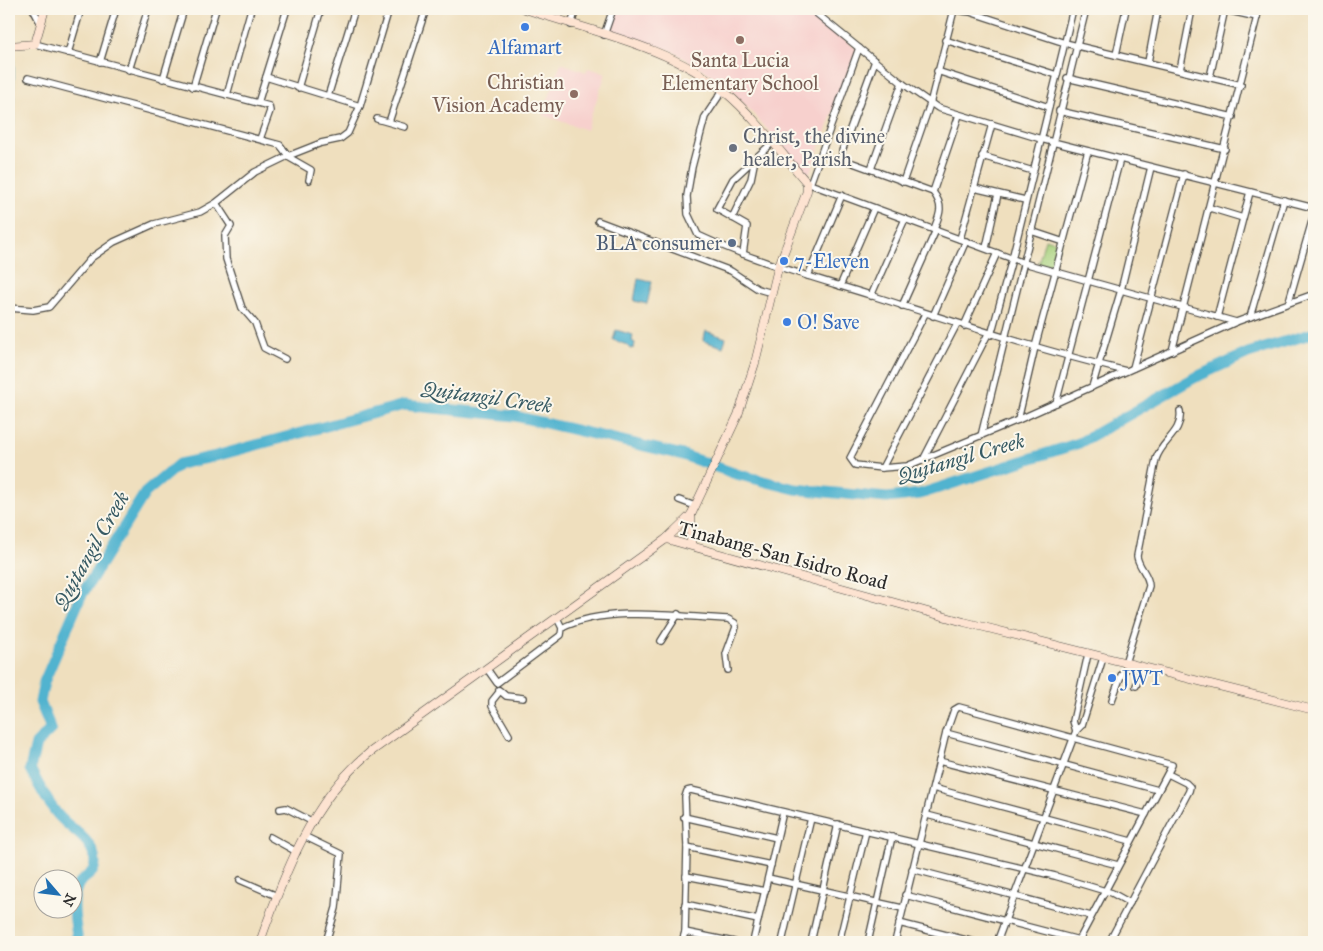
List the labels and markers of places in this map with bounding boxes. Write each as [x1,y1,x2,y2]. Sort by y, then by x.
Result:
marker: Alfamart [519,21,531,33]
marker: Santa Lucia Elementary School [734,34,746,46]
place label: Alfamart [487,35,562,59]
place label: Santa Lucia Elementary School [661,48,819,95]
place label: Christian Vision Academy [431,70,565,117]
marker: Christian Vision Academy [568,88,580,100]
place label: Christ, the divine healer, Parish [743,124,885,171]
marker: Christ, the divine healer, Parish [727,142,739,154]
place label: BLA consumer [596,231,722,255]
marker: BLA consumer [726,237,738,249]
place label: 7-Eleven [794,249,869,273]
marker: 7-Eleven [778,255,790,267]
place label: O! Save [797,310,860,334]
marker: O! Save [781,316,793,328]
place label: JWT [1120,666,1163,691]
marker: JWT [1106,672,1118,684]

